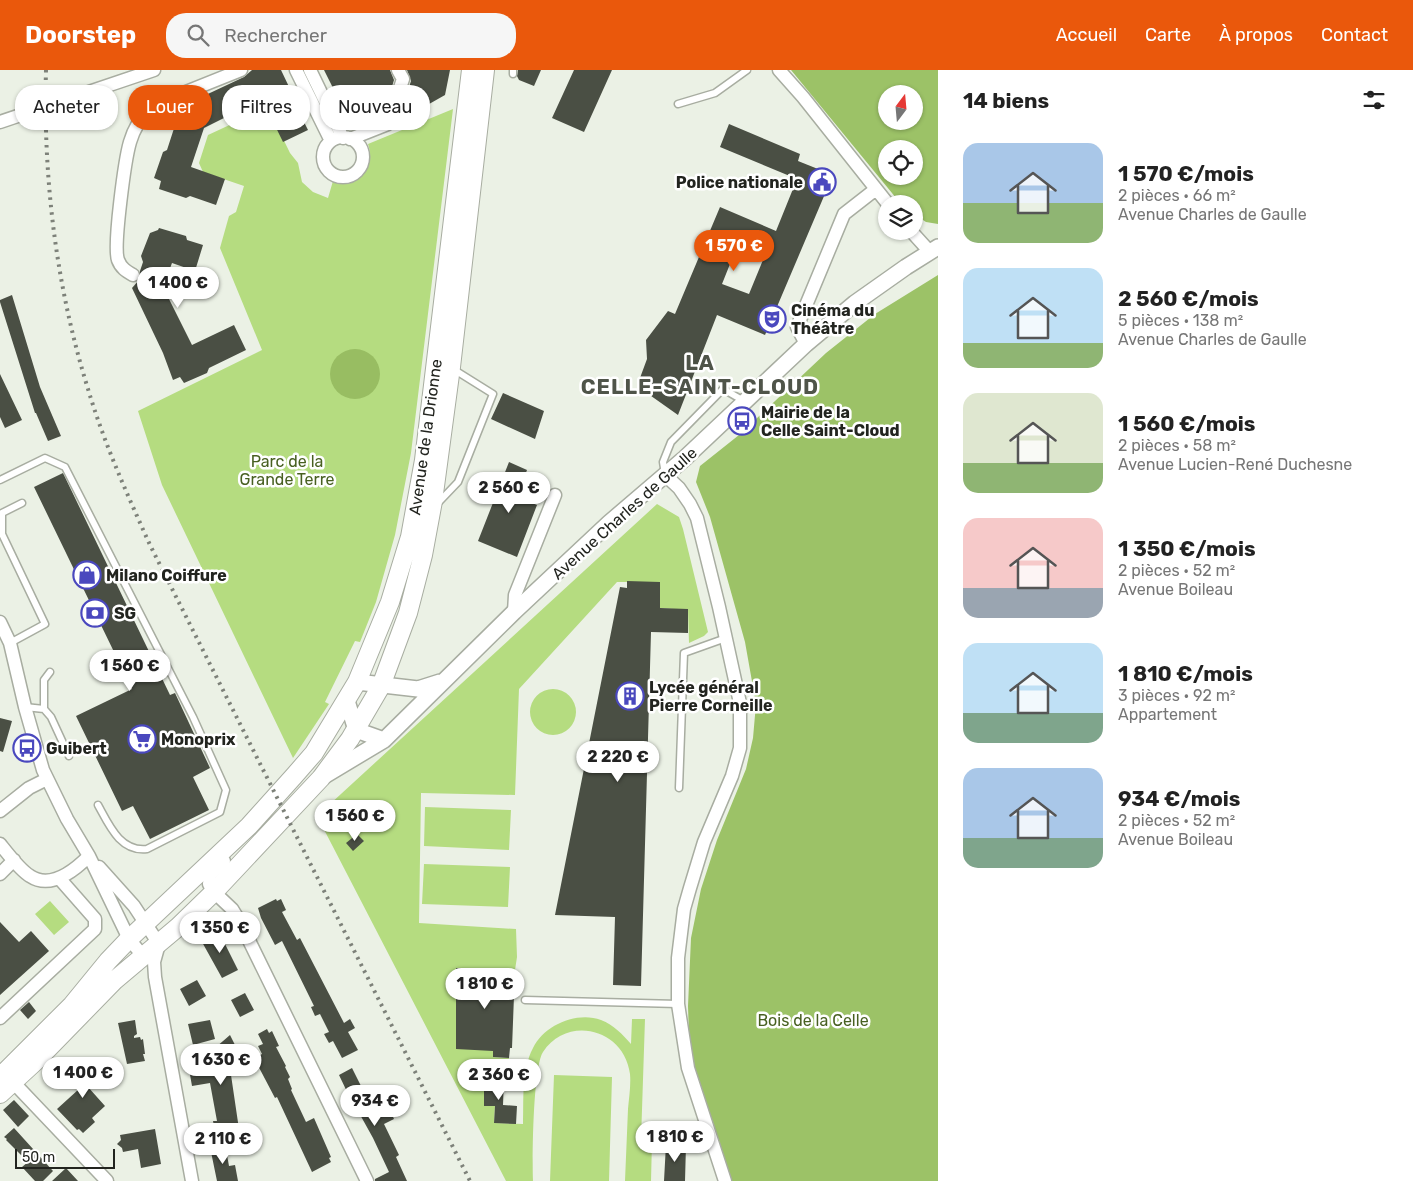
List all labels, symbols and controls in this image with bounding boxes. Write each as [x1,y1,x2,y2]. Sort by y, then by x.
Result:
search box [166,13,516,58]
text: Doorstep [25,21,136,49]
icon: search [184,21,212,49]
text: Rechercher [224,24,327,47]
text: Accueil [1056,24,1117,46]
text: Carte [1145,24,1191,46]
text: À propos [1219,24,1293,46]
text: Contact [1321,24,1388,46]
chip: Acheter [15,85,118,130]
chip: Louer [128,85,212,130]
chip: Filtres [222,85,310,130]
chip: Nouveau [320,85,430,130]
north arrow [878,85,922,130]
map controls [878,85,923,240]
icon: filters [1360,86,1388,114]
text: 14 biens [963,88,1049,113]
button: locate [878,140,923,185]
text: 1 570 €/mois [1118,161,1254,186]
icon: home [1003,163,1063,223]
public building icon: Police nationale [807,167,837,197]
place label: Police nationale [676,173,803,192]
text: 2 pièces · 66 m² [1118,186,1236,205]
button: layers [878,195,923,240]
text: Avenue Charles de Gaulle [1118,205,1307,224]
pin: 1 570 € [688,230,780,272]
text: 1 570 € [705,236,763,255]
pin: 1 400 € [132,266,224,309]
text: 1 400 € [148,273,208,292]
text: 2 560 €/mois [1118,286,1259,311]
icon: home [1003,288,1063,348]
place label: Cinéma du Théâtre [791,301,874,338]
theatre icon: Cinéma du Théâtre [757,304,787,334]
text: 5 pièces · 138 m² [1118,311,1243,330]
text: Avenue Charles de Gaulle [1118,330,1307,349]
district label: LA CELLE-SAINT-CLOUD [581,350,819,399]
street label: Avenue de la Drionne [405,358,446,516]
place label: Mairie de la Celle Saint-Cloud [761,403,900,440]
bus stop icon: Mairie de la Celle Saint-Cloud [727,406,757,436]
text: 1 560 €/mois [1118,411,1255,436]
icon: home [1003,413,1063,473]
text: 2 pièces · 58 m² [1118,436,1236,455]
street label: Avenue Charles de Gaulle [548,443,701,584]
park label: Parc de la Grande Terre [239,452,335,489]
text: Avenue Lucien-René Duchesne [1118,455,1352,474]
pin: 2 560 € [463,472,555,514]
text: 2 560 € [478,478,540,497]
text: 1 350 €/mois [1118,536,1256,561]
icon: home [1003,538,1063,598]
shop icon: Milano Coiffure [72,560,102,590]
text: 2 pièces · 52 m² [1118,561,1235,580]
place label: Milano Coiffure [106,566,227,585]
text: Avenue Boileau [1118,580,1233,599]
bank icon: SG [80,598,110,628]
place label: SG [114,604,136,623]
pin: 1 560 € [84,650,176,692]
text: 1 560 € [101,656,159,675]
text: 1 810 €/mois [1118,661,1253,686]
icon: home [1003,663,1063,723]
place label: Lycée général Pierre Corneille [649,678,773,715]
building icon: Lycée général Pierre Corneille [615,681,645,711]
text: 3 pièces · 92 m² [1118,686,1235,705]
text: Appartement [1118,705,1217,724]
supermarket icon: Monoprix [127,724,157,754]
place label: Monoprix [161,730,236,749]
bus stop icon: Guibert [12,733,42,763]
place label: Guibert [46,739,107,758]
pin: 2 220 € [572,740,664,783]
text: 2 220 € [587,747,649,766]
text: 934 €/mois [1118,786,1240,811]
icon: home [1003,788,1063,848]
pin: 1 560 € [309,800,401,842]
text: 1 560 € [326,806,384,825]
text: 2 pièces · 52 m² [1118,811,1235,830]
text: Avenue Boileau [1118,830,1233,849]
pin: 1 350 € [174,912,266,954]
text: 1 350 € [190,918,250,937]
pin: 1 810 € [439,968,531,1010]
text: 1 810 € [457,974,514,993]
park label: Bois de la Celle [757,1011,869,1030]
pin: 1 630 € [175,1044,267,1086]
text: 1 630 € [191,1050,251,1069]
pin: 1 400 € [37,1056,129,1099]
pin: 2 360 € [453,1058,545,1101]
text: 1 400 € [53,1063,113,1082]
text: 2 360 € [468,1065,530,1084]
pin: 934 € [340,1084,410,1127]
text: 934 € [351,1091,399,1110]
pin: 1 810 € [629,1120,721,1163]
pin: 2 110 € [177,1122,269,1165]
text: 1 810 € [647,1127,704,1146]
text: 2 110 € [195,1129,251,1148]
scale bar [15,1146,115,1169]
text: 50 m [22,1149,55,1166]

